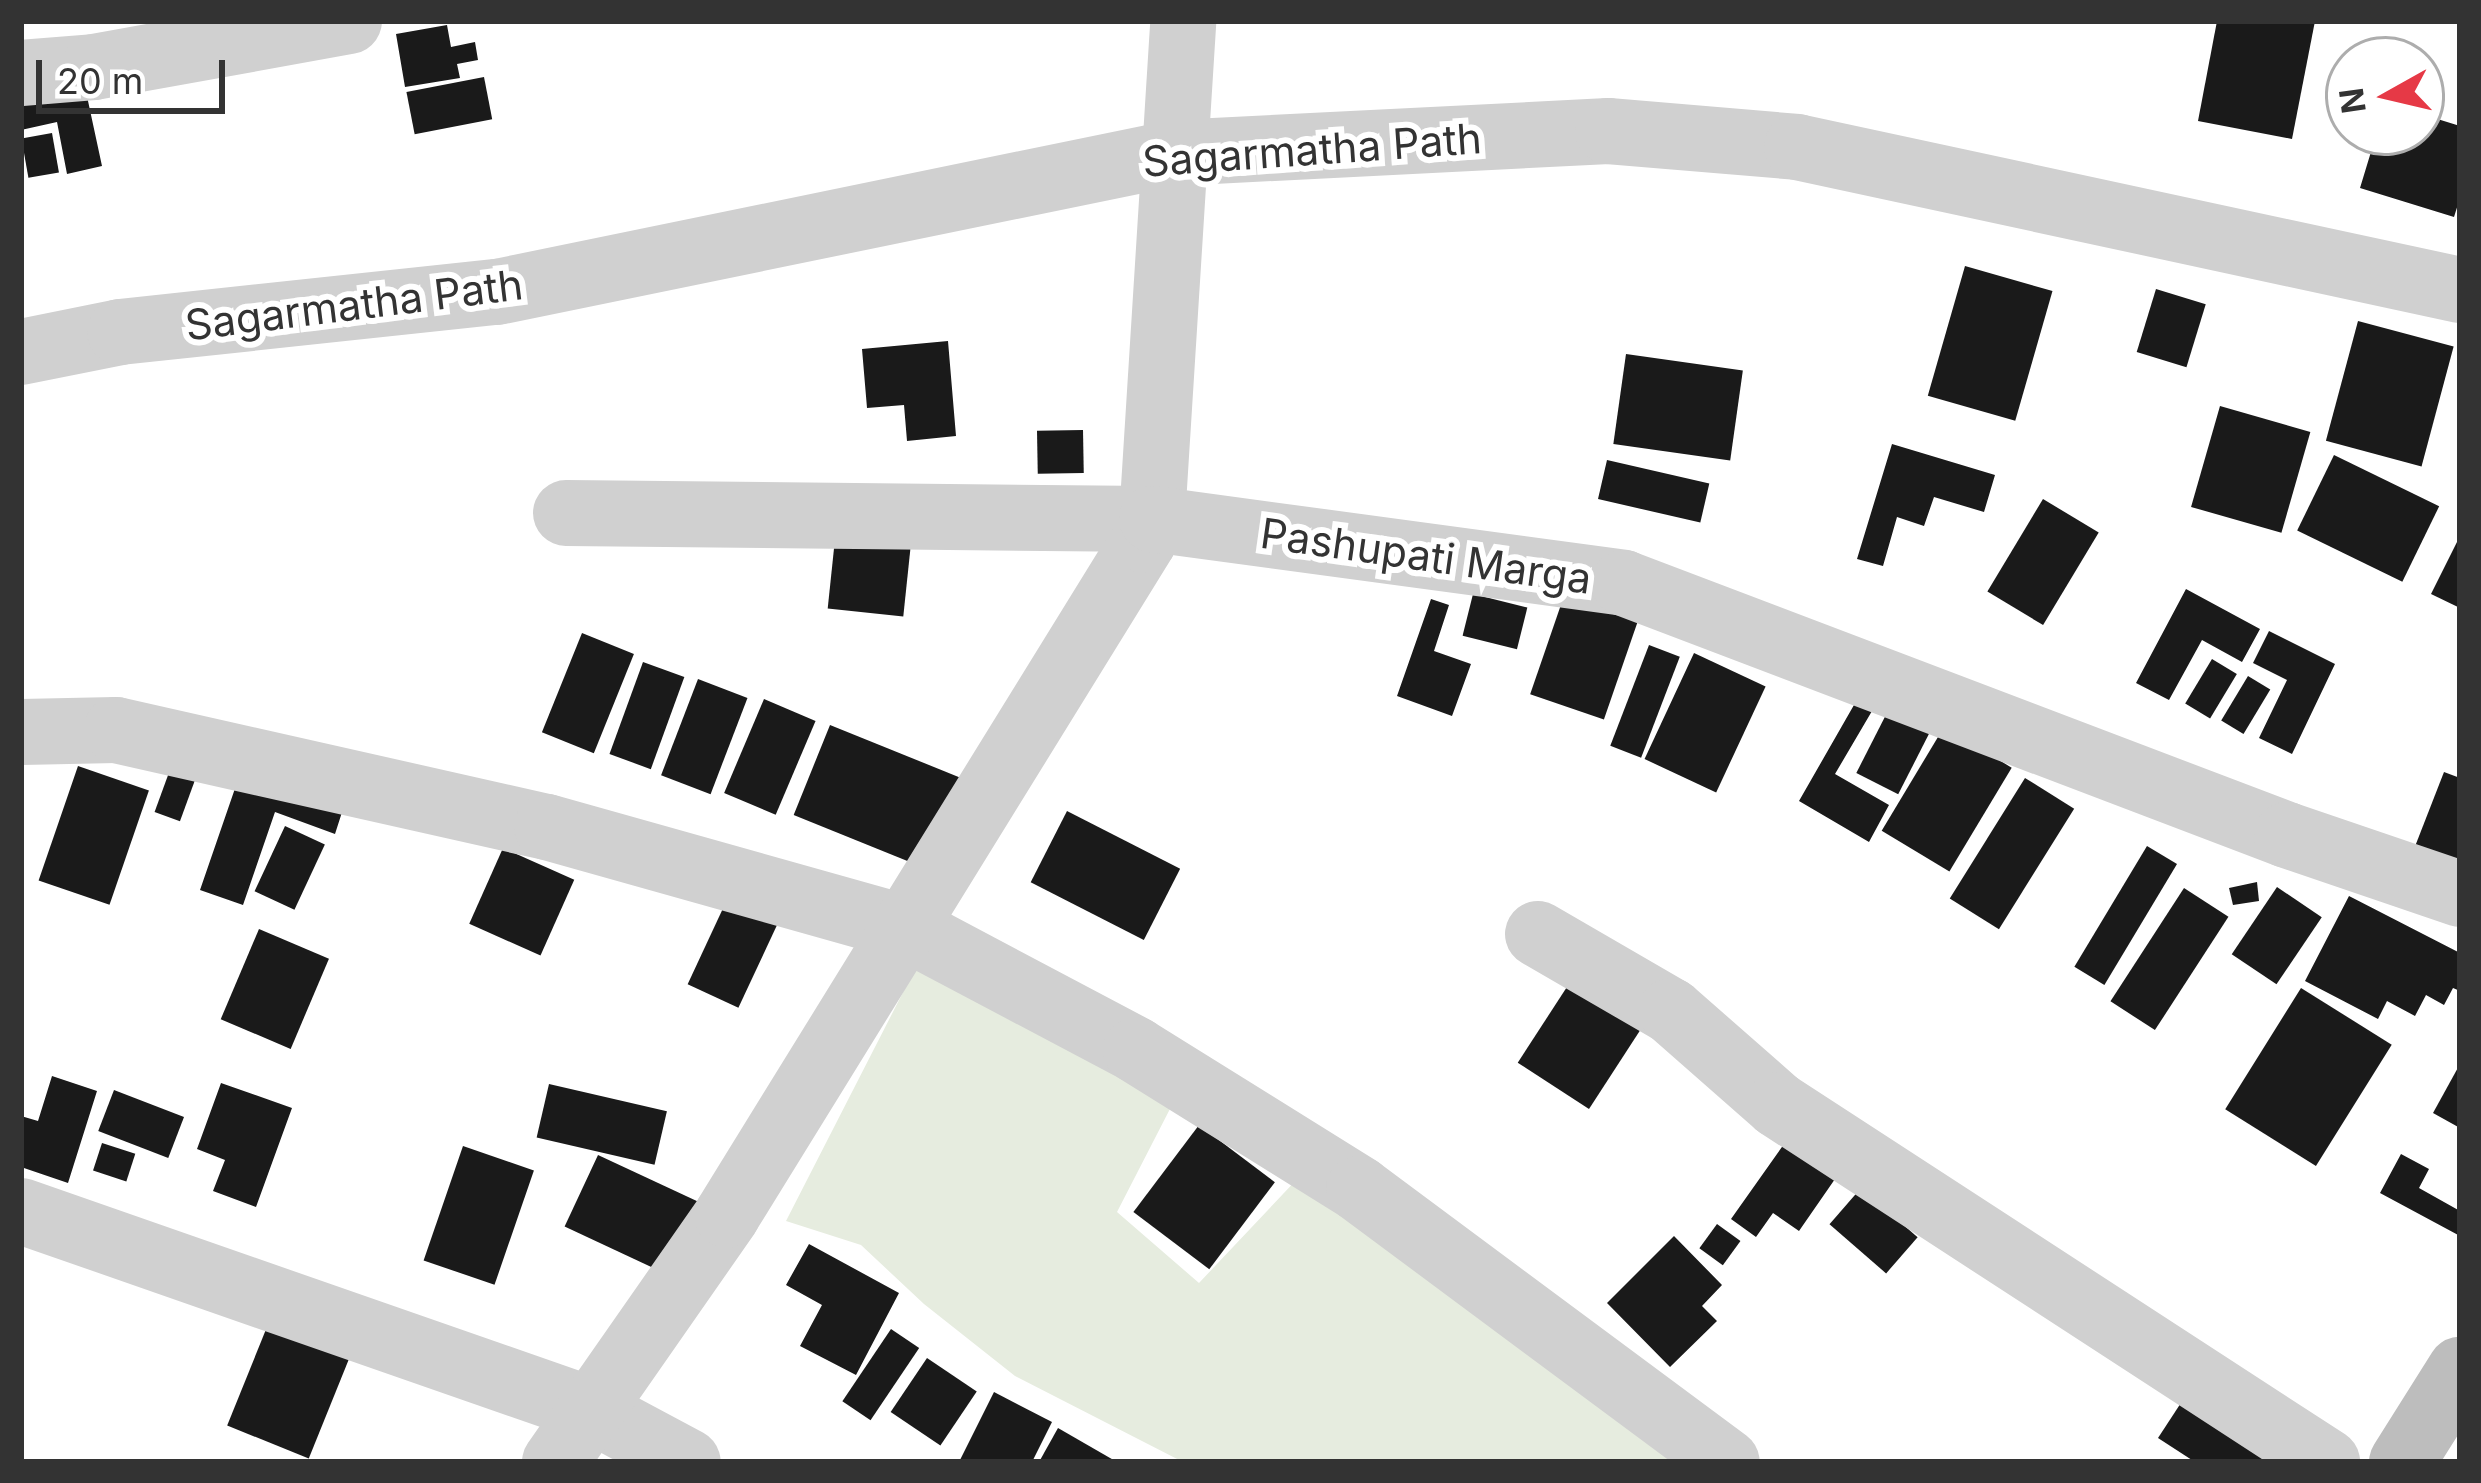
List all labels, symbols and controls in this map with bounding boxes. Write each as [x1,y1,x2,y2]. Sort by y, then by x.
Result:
scale bar [42,36,231,110]
north arrow [2325,36,2445,156]
text: 20 m [57,59,143,103]
text: N [2331,85,2374,116]
street label: Sagarmatha Path [1141,113,1483,187]
street label: Sagarmatha Path [182,259,526,351]
street label: Pashupati Marga [1257,508,1595,604]

